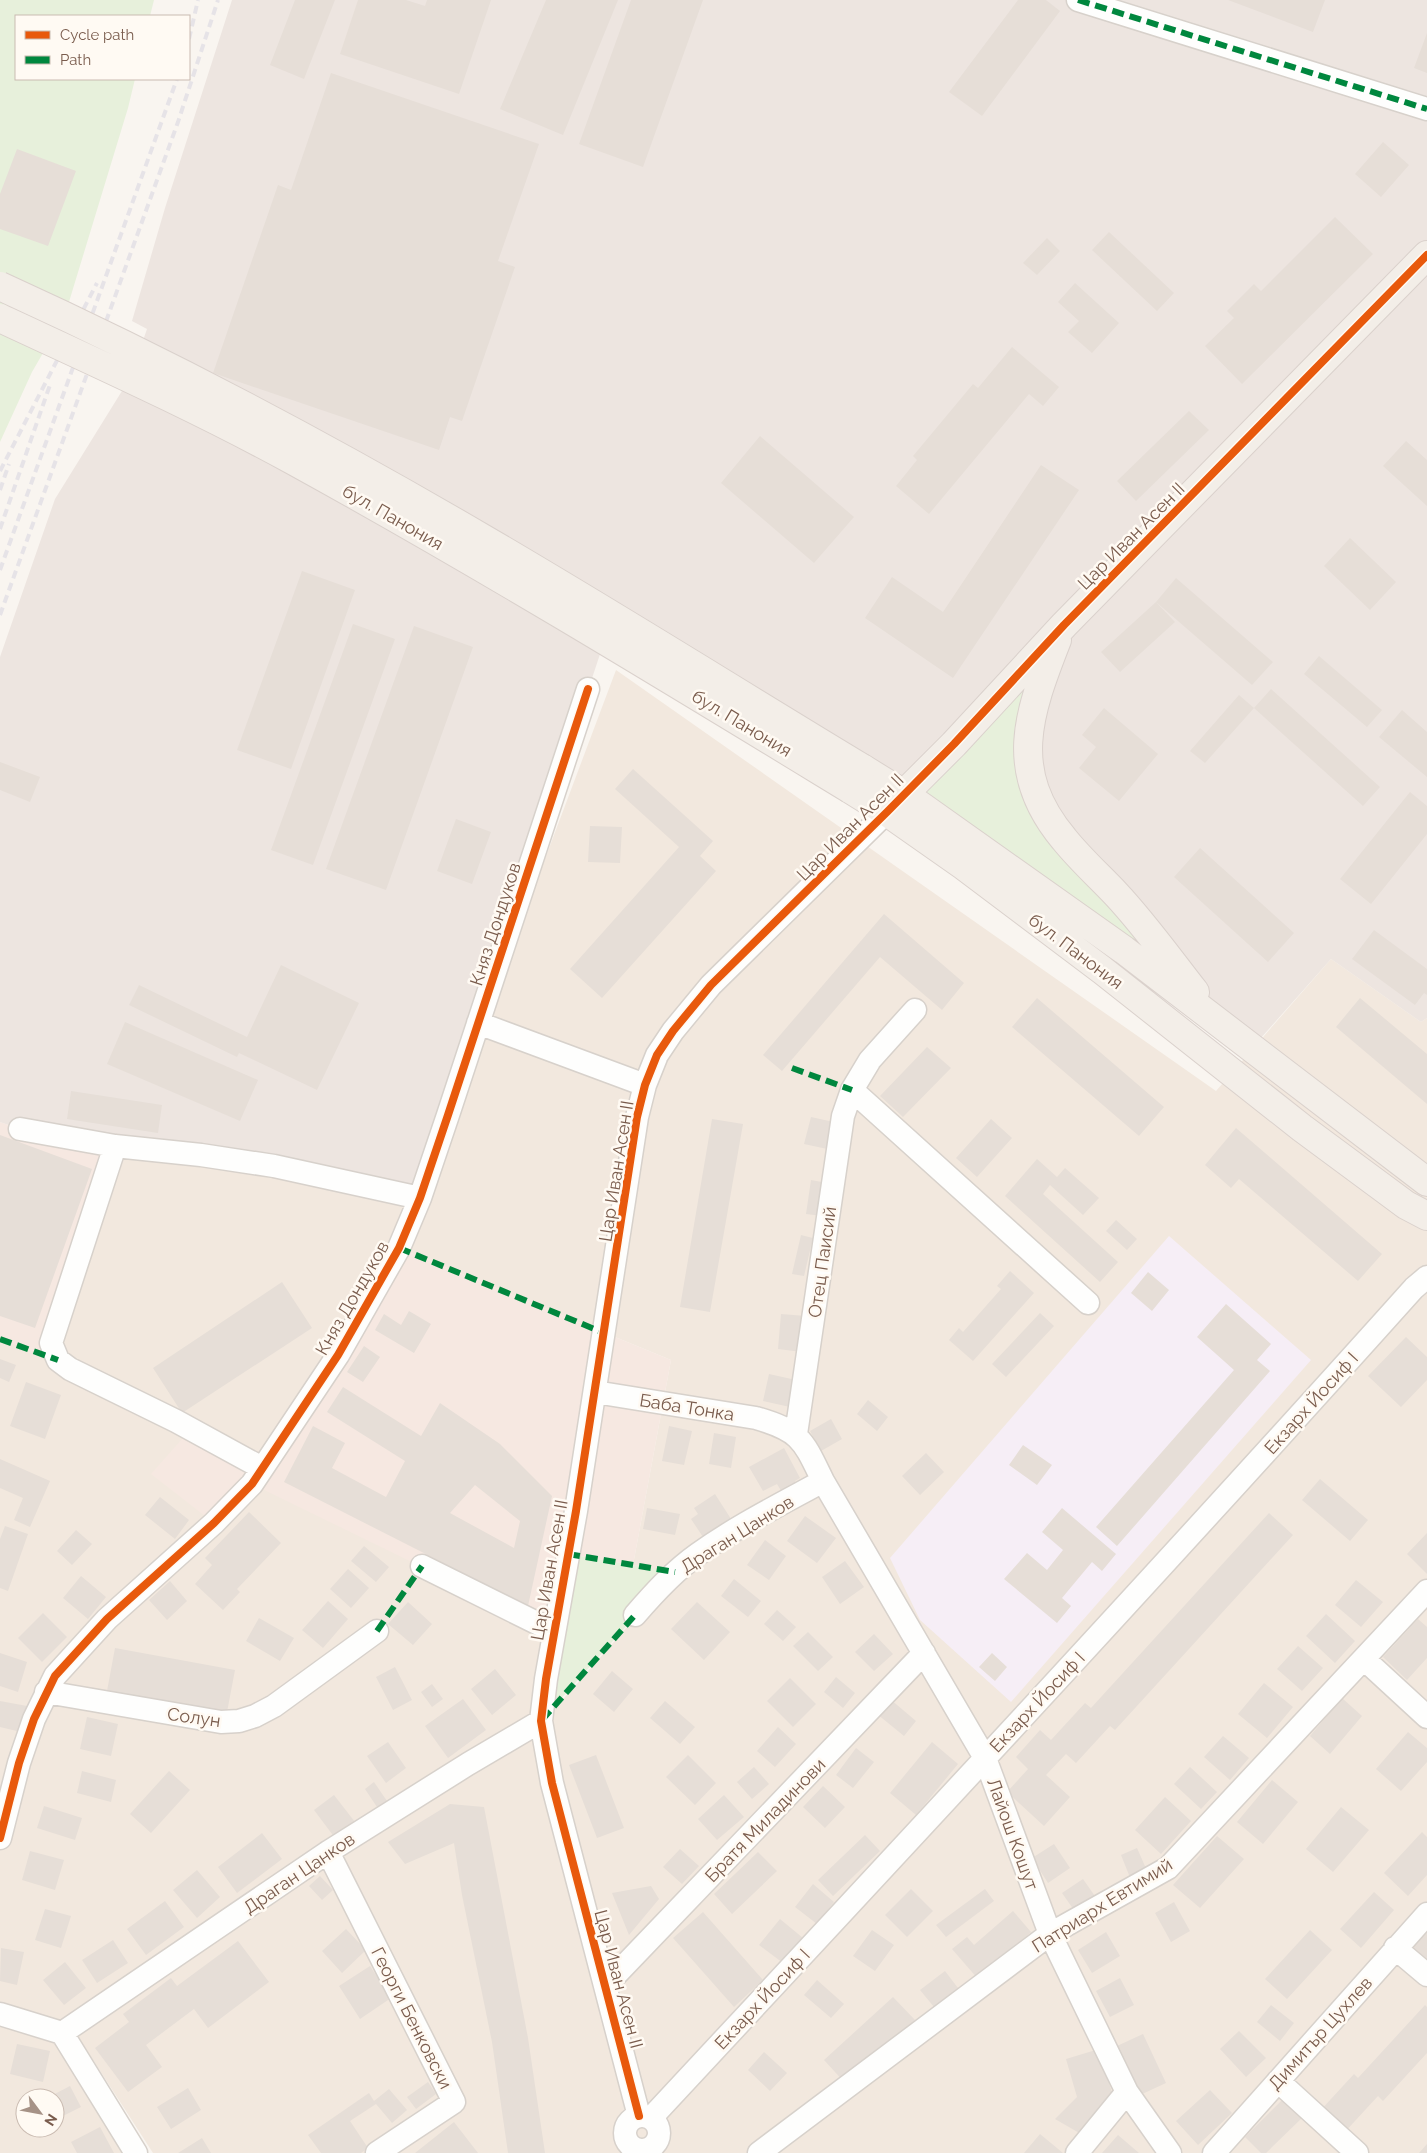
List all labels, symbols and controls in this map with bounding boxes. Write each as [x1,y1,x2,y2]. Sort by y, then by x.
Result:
legend [15,15,190,80]
text: Cycle path [60,26,134,44]
text: Path [60,51,91,69]
street label: Цар Иван Асен II [1073,478,1189,594]
street label: бул. Панония [339,480,447,554]
street label: бул. Панония [688,685,796,761]
street label: Цар Иван Асен II [792,769,908,885]
street label: Княз Дондуков [465,860,525,988]
street label: бул. Панония [1025,909,1127,993]
street label: Цар Иван Асен II [594,1099,638,1243]
street label: Отец Паисий [804,1205,840,1319]
street label: Княз Дондуков [311,1237,393,1359]
street label: Екзарх Йосиф I [1260,1348,1362,1458]
street label: Баба Тонка [638,1389,736,1425]
street label: Драган Цанков [677,1491,797,1577]
street label: Цар Иван Асен II [526,1498,572,1642]
street label: Екзарх Йосиф I [985,1647,1089,1757]
street label: Солун [166,1703,222,1731]
street label: Братя Миладинови [700,1754,830,1886]
street label: Лайош Кошут [983,1775,1043,1893]
street label: Драган Цанков [240,1828,358,1918]
street label: Патриарх Евтимий [1028,1853,1176,1957]
street label: Цар Иван Асен II [590,1907,648,2051]
street label: Георги Бенковски [367,1944,457,2092]
street label: Екзарх Йосиф I [710,1944,814,2054]
street label: Димитър Цухлев [1264,1972,1376,2094]
north arrow [15,2088,65,2138]
text: N [41,2111,61,2129]

